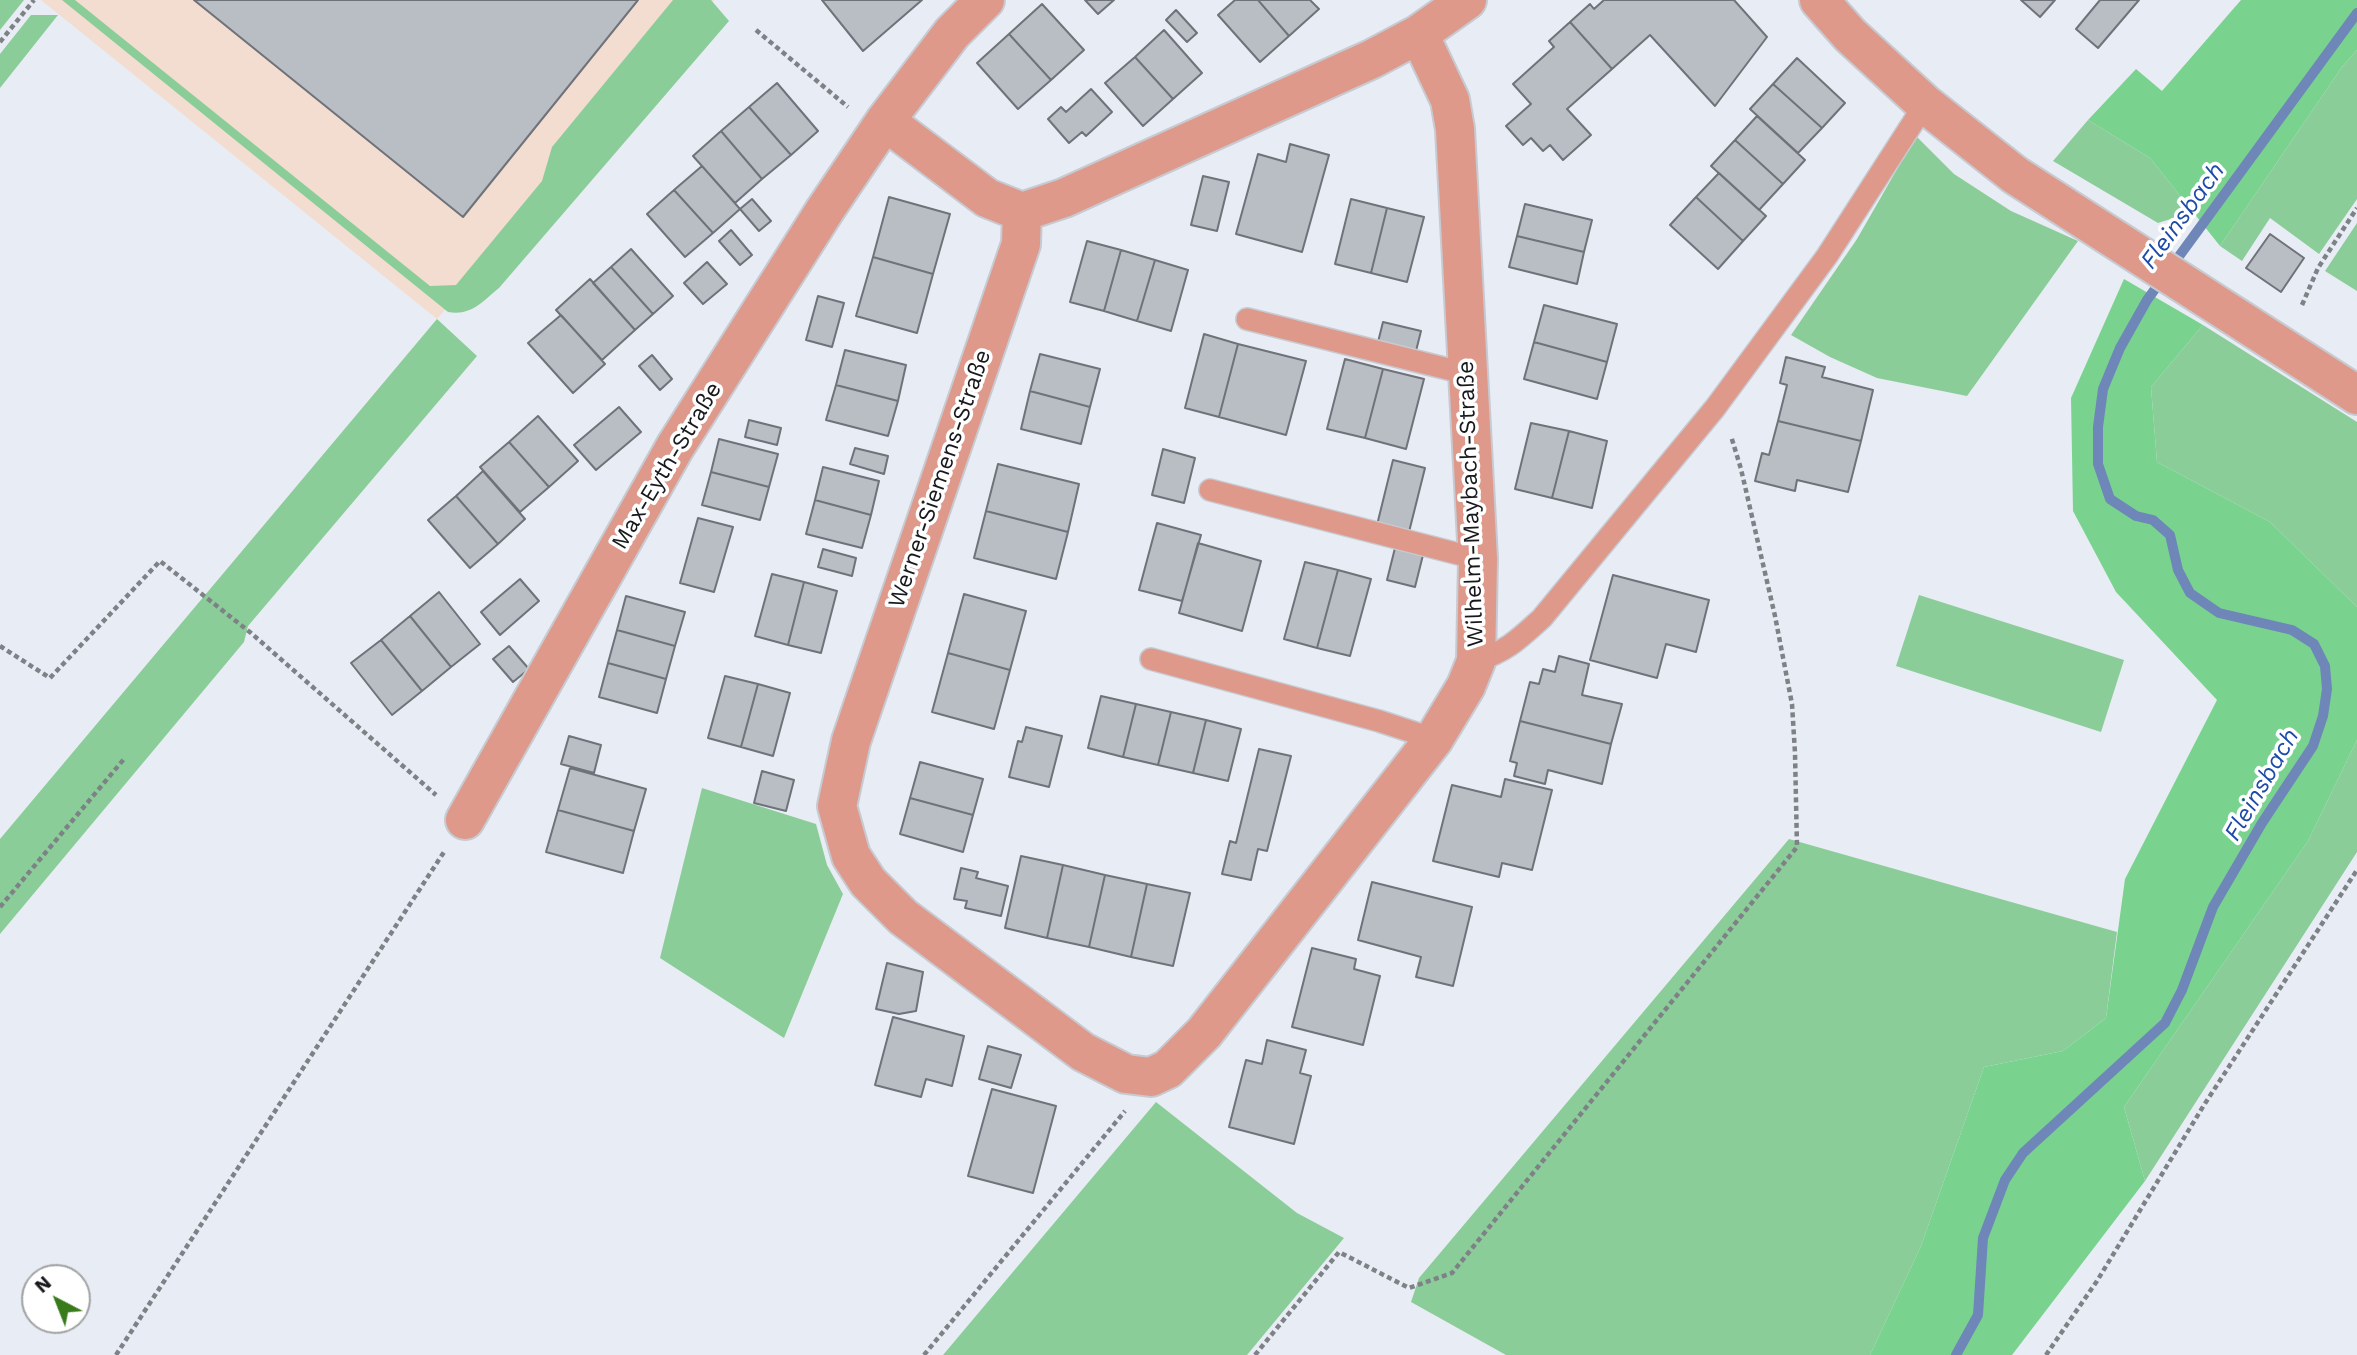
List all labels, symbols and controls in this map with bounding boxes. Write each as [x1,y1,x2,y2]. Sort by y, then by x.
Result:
water label: Fleinsbach [2135,157,2231,275]
street label: Werner-Siemens-Straße [883,346,997,612]
street label: Wilhelm-Maybach-Straße [1452,360,1490,648]
street label: Max-Eyth-Straße [606,377,728,555]
water label: Fleinsbach [2218,724,2306,846]
north arrow [21,1264,91,1334]
text: N [30,1271,56,1298]

